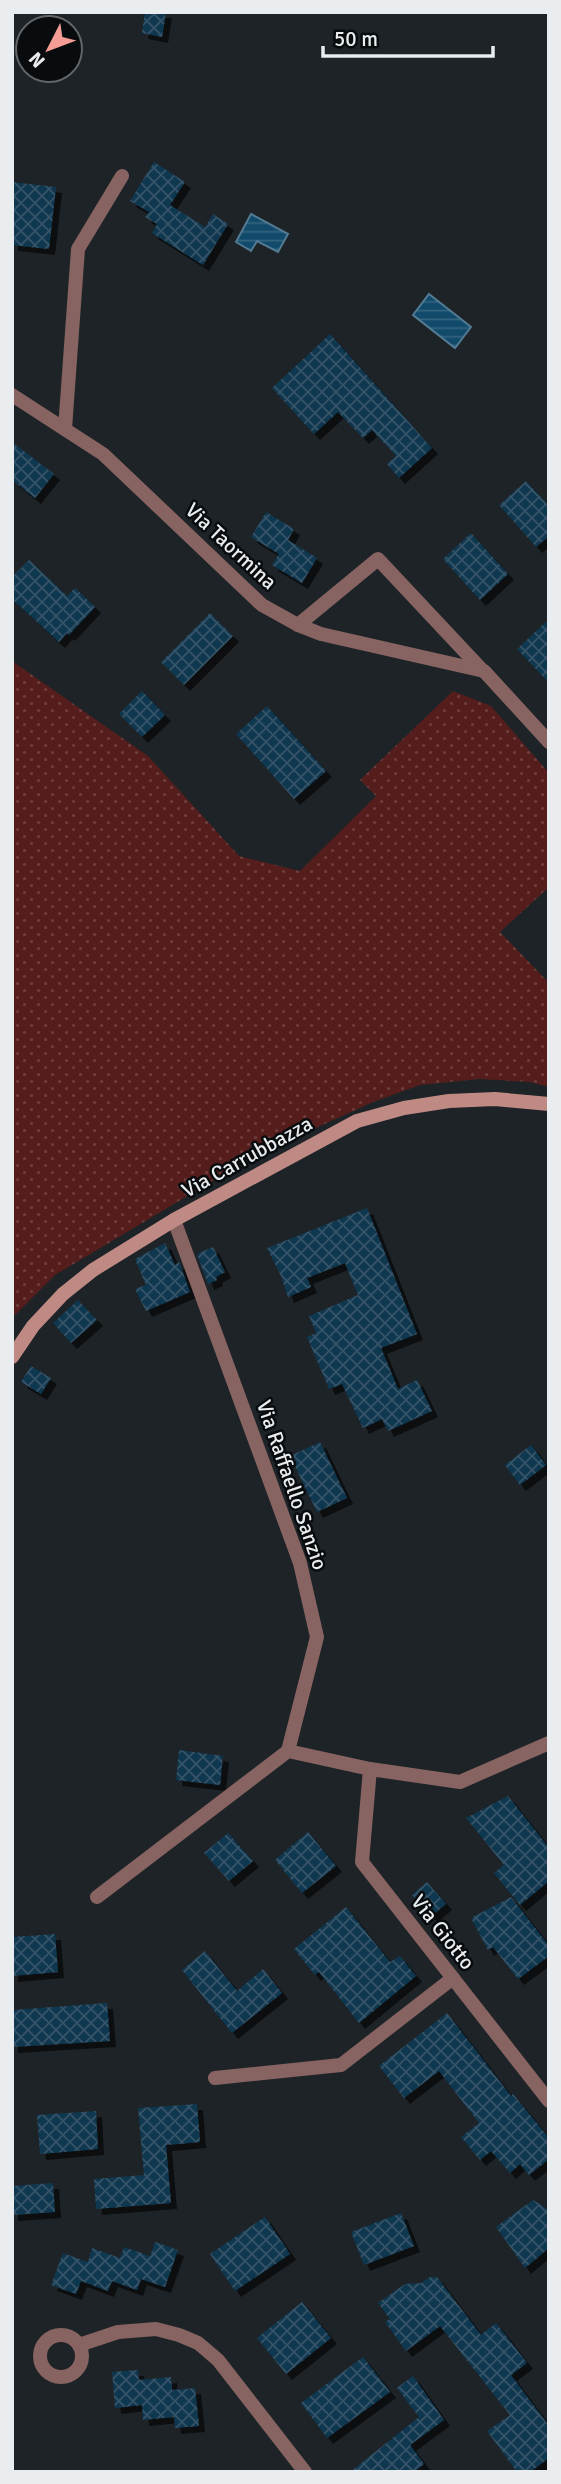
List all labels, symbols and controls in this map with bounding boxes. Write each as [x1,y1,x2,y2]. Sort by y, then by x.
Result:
north arrow [14,14,84,84]
scale bar [323,14,493,58]
text: 50 m [334,26,378,52]
text: N [24,47,50,73]
street label: Via Taormina [180,497,282,595]
street label: Via Carrubbazza [177,1110,317,1204]
street label: Via Raffaello Sanzio [251,1397,333,1573]
street label: Via Giotto [406,1889,480,1975]

